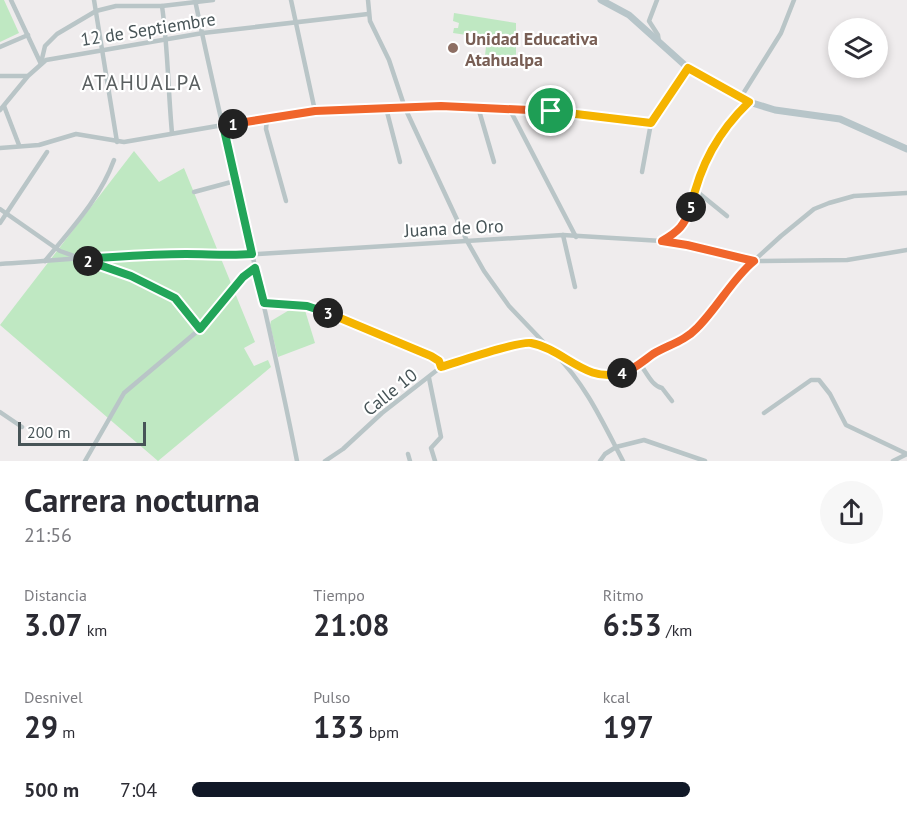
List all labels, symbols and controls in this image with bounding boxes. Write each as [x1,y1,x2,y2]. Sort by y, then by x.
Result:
street label: 12 de Septiembre [79,7,217,51]
map controls [828,18,888,78]
button: layers [828,18,888,78]
place label: Unidad Educativa Atahualpa [465,27,598,71]
marker: Unidad Educativa Atahualpa [446,41,460,55]
district label: ATAHUALPA [82,69,202,96]
pin [525,85,576,136]
icon: arrive [534,94,567,127]
pin: 1 [218,109,248,139]
text: 1 [228,114,238,134]
pin: 5 [676,192,706,222]
text: 5 [686,197,696,217]
street label: Juana de Oro [403,214,504,242]
pin: 2 [73,246,103,276]
text: 2 [83,251,93,271]
pin: 3 [313,298,343,328]
text: 3 [323,303,333,323]
pin: 4 [607,358,637,388]
street label: Calle 10 [358,363,422,421]
text: 4 [617,363,627,383]
scale bar [18,419,146,447]
text: 200 m [27,422,70,442]
text: Carrera nocturna [24,478,260,521]
button: share [820,481,883,544]
text: 21:56 [24,522,72,548]
text: Distancia [24,585,87,605]
text: Tiempo [313,585,365,605]
text: Ritmo [603,585,643,605]
text: 3.07 [24,605,82,644]
text: 21:08 [313,605,389,644]
text: 6:53 [603,605,662,644]
text: km [82,620,107,640]
text: /km [662,620,692,640]
text: Desnivel [24,687,83,707]
text: Pulso [313,687,350,707]
text: kcal [603,687,630,707]
text: 29 [24,707,58,746]
text: 133 [313,707,364,746]
text: 197 [603,707,654,746]
text: m [58,722,75,742]
text: bpm [364,722,399,742]
text: 500 m [24,777,79,803]
text: 7:04 [120,777,157,803]

